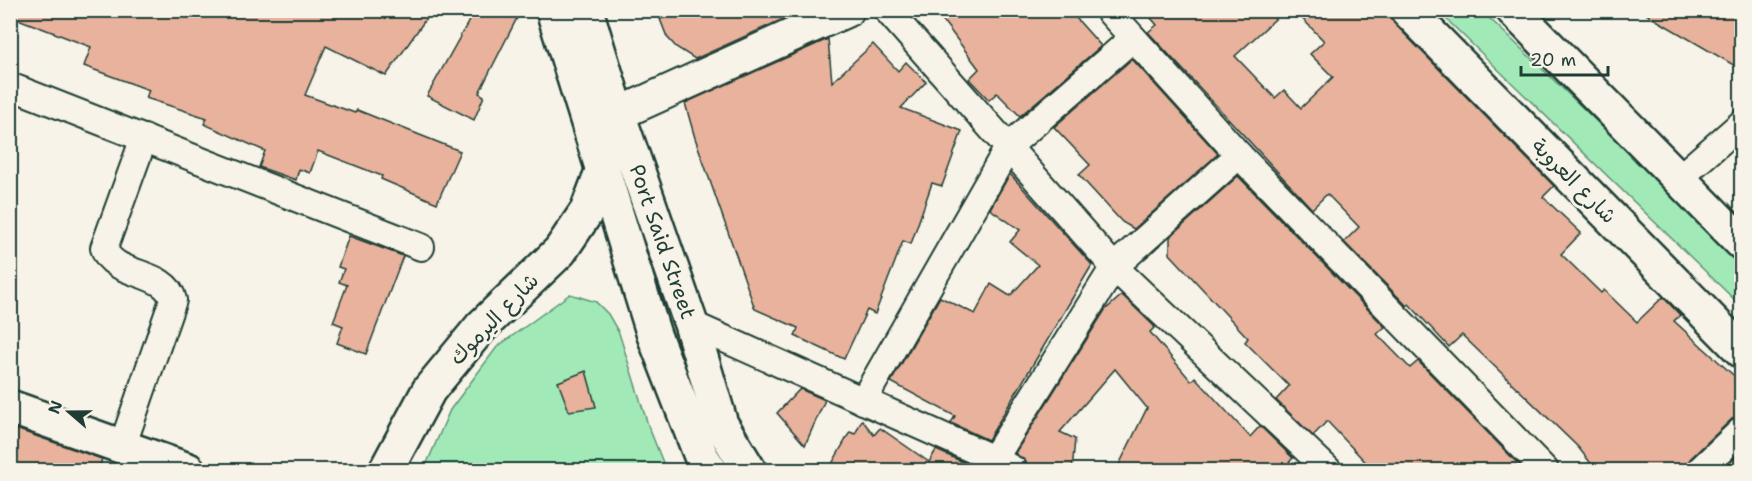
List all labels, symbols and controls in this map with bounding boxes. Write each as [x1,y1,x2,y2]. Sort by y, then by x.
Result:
scale bar [1521,39,1608,77]
text: 20 m [1530,48,1576,72]
street label: شارع العروبة [1525,132,1623,230]
street label: Port Said Street [623,161,702,323]
street label: شارع اليرموك [443,267,546,372]
north arrow [39,382,99,442]
text: N [43,397,67,417]

